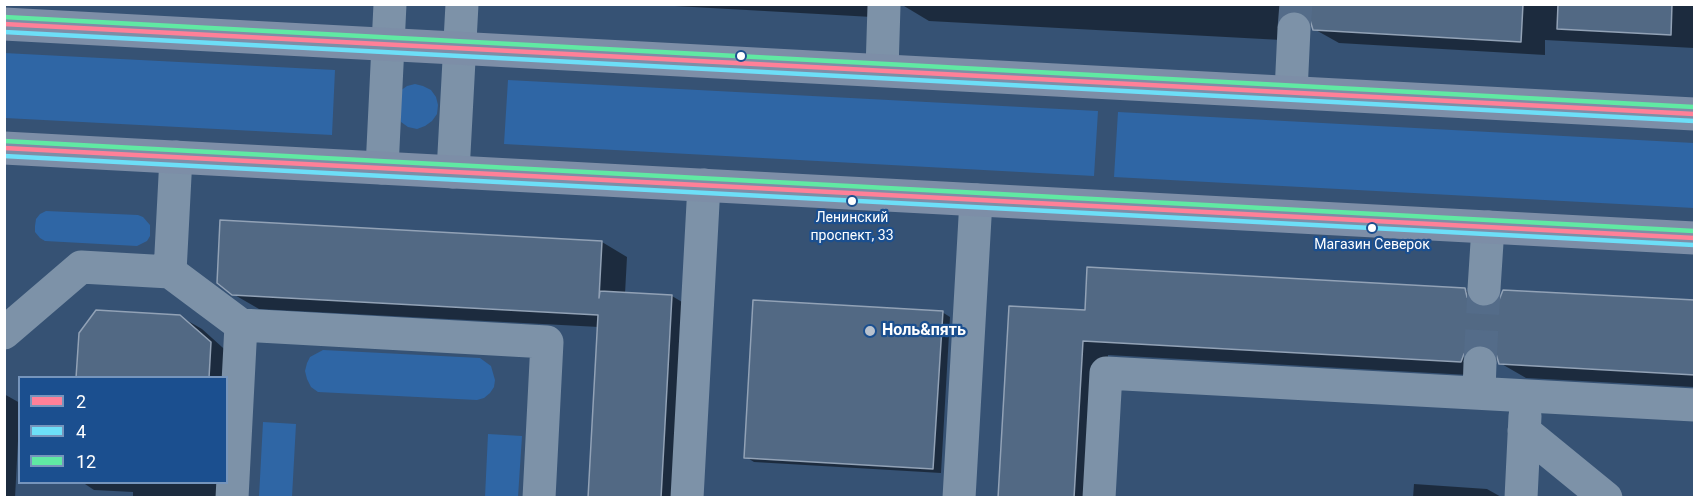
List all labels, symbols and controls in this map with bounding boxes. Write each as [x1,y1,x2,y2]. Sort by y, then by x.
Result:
unlabelled marker [735,50,747,62]
marker: Ленинский проспект, 33 [846,195,858,207]
place label: Ленинский проспект, 33 [810,210,894,243]
marker: Магазин Северок [1366,222,1378,234]
place label: Магазин Северок [1314,237,1430,253]
place label: Ноль&пять [882,321,966,341]
marker: Ноль&пять [863,324,877,338]
legend [18,376,228,484]
text: 2 [76,391,86,412]
text: 4 [76,421,86,442]
text: 12 [76,451,96,472]

